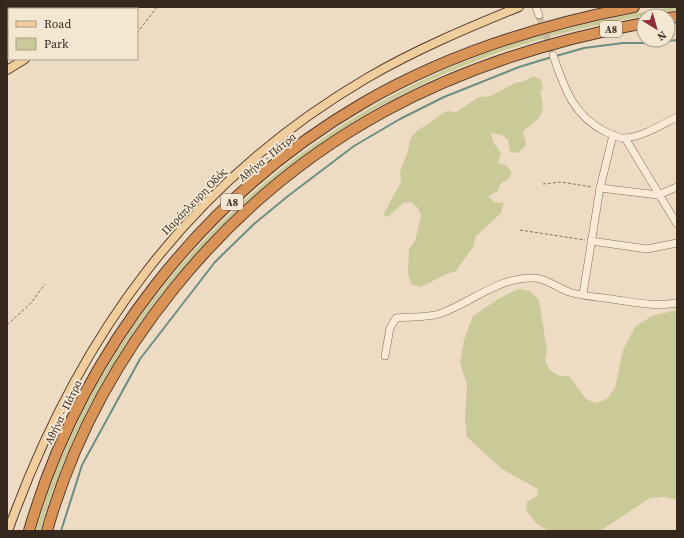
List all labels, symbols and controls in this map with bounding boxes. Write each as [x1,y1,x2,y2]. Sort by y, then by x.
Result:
legend [8,8,138,60]
north arrow [636,8,676,48]
text: Road [44,16,71,32]
road number: Α8 [600,21,622,37]
text: N [654,27,669,44]
text: Park [44,36,69,52]
street label: Αθήνα - Πάτρα [235,129,299,185]
street label: Παράπλευρη Οδός [158,164,230,238]
road number: Α8 [221,194,243,210]
street label: Αθήνα - Πάτρα [41,377,86,447]

